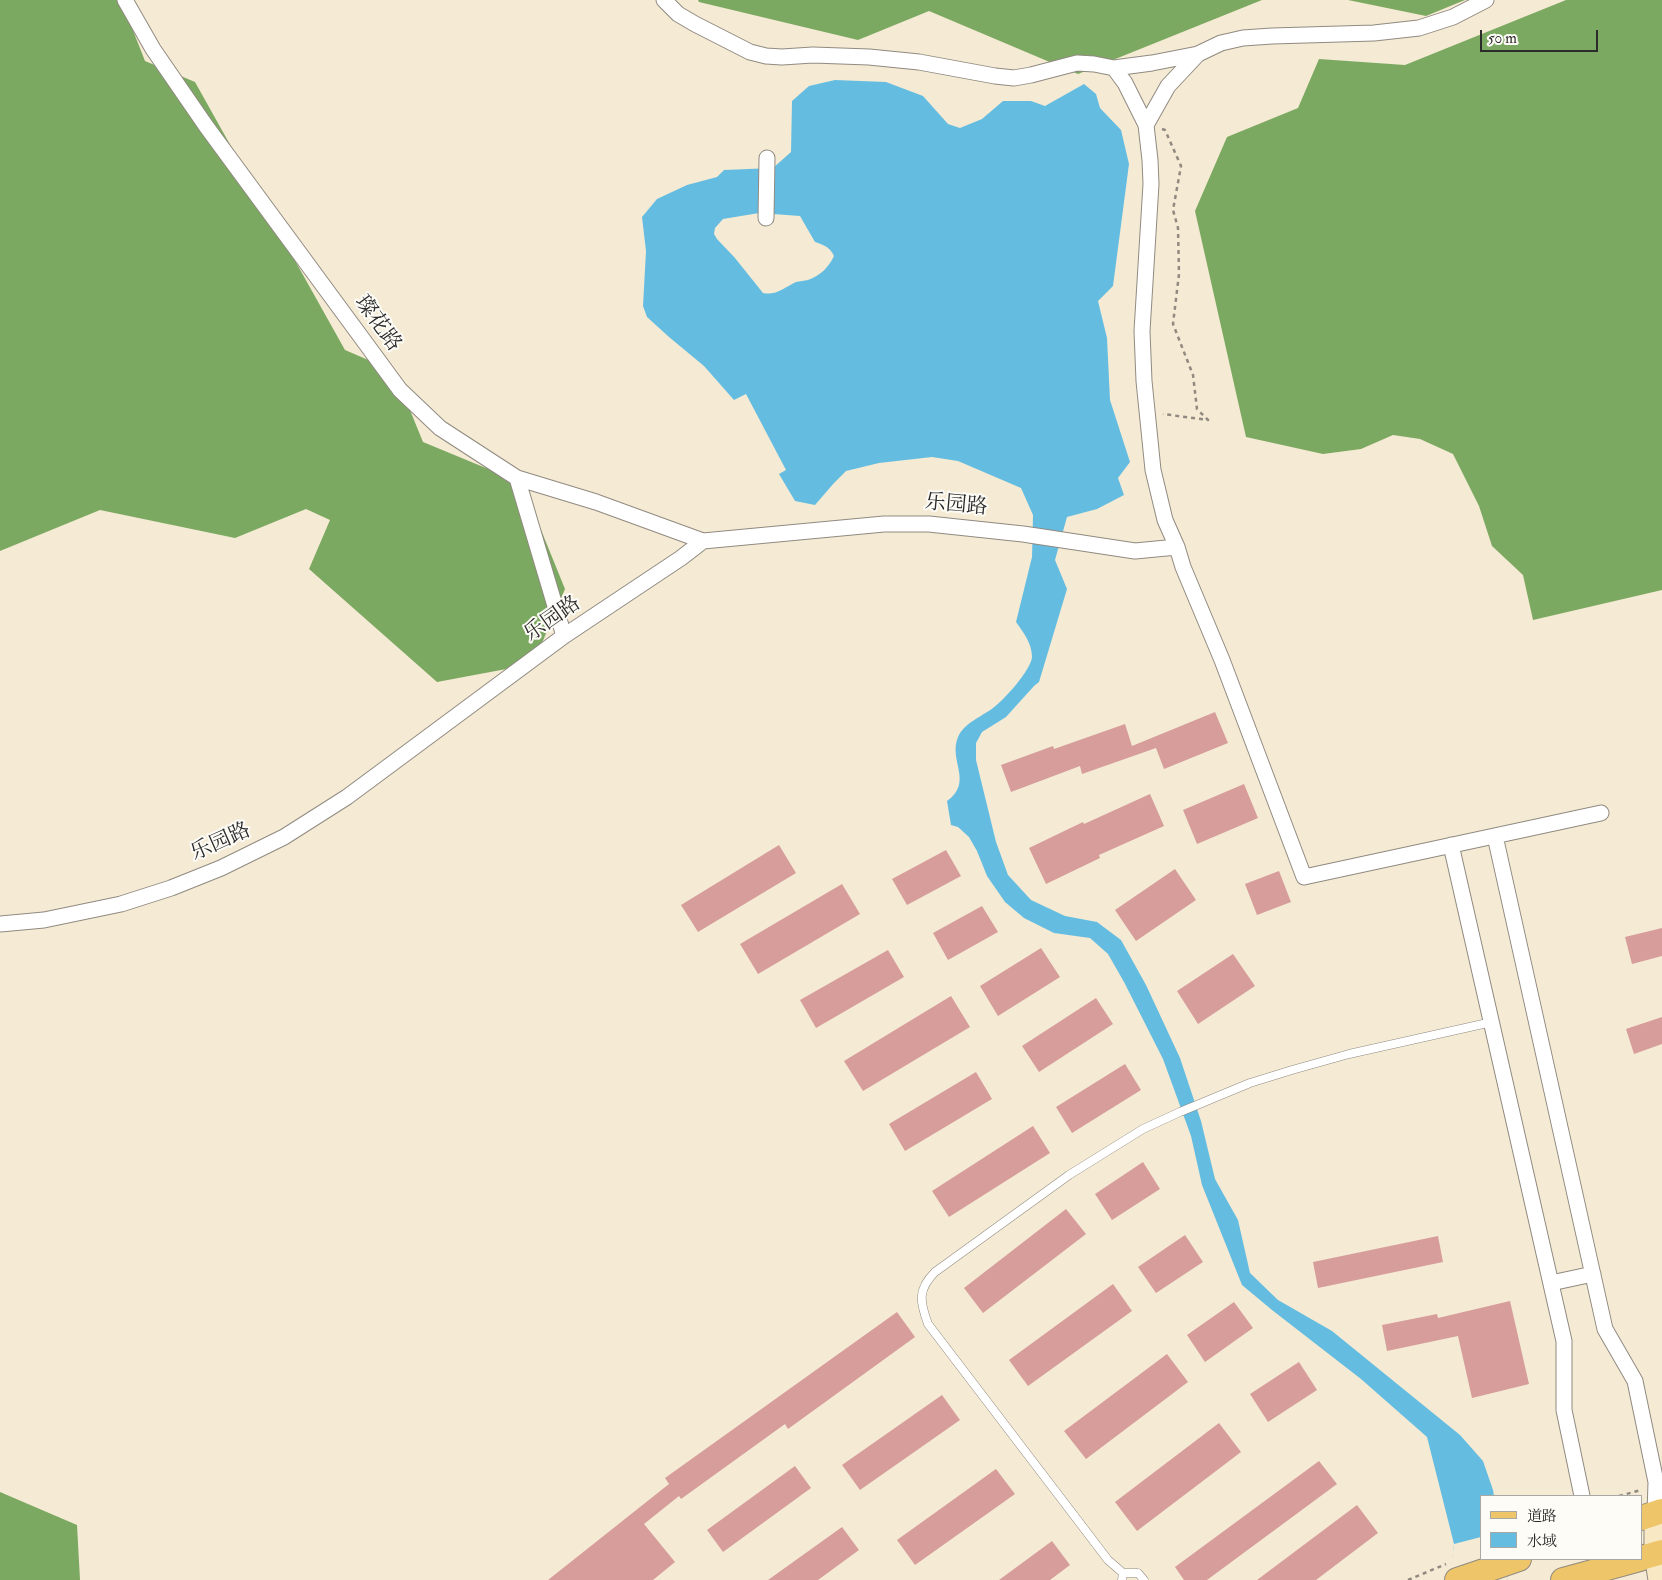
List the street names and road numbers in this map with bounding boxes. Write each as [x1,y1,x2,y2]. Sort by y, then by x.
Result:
street label: 璨花路 [348,291,406,357]
street label: 乐园路 [924,491,988,521]
street label: 乐园路 [520,592,586,648]
street label: 乐园路 [187,819,255,867]

